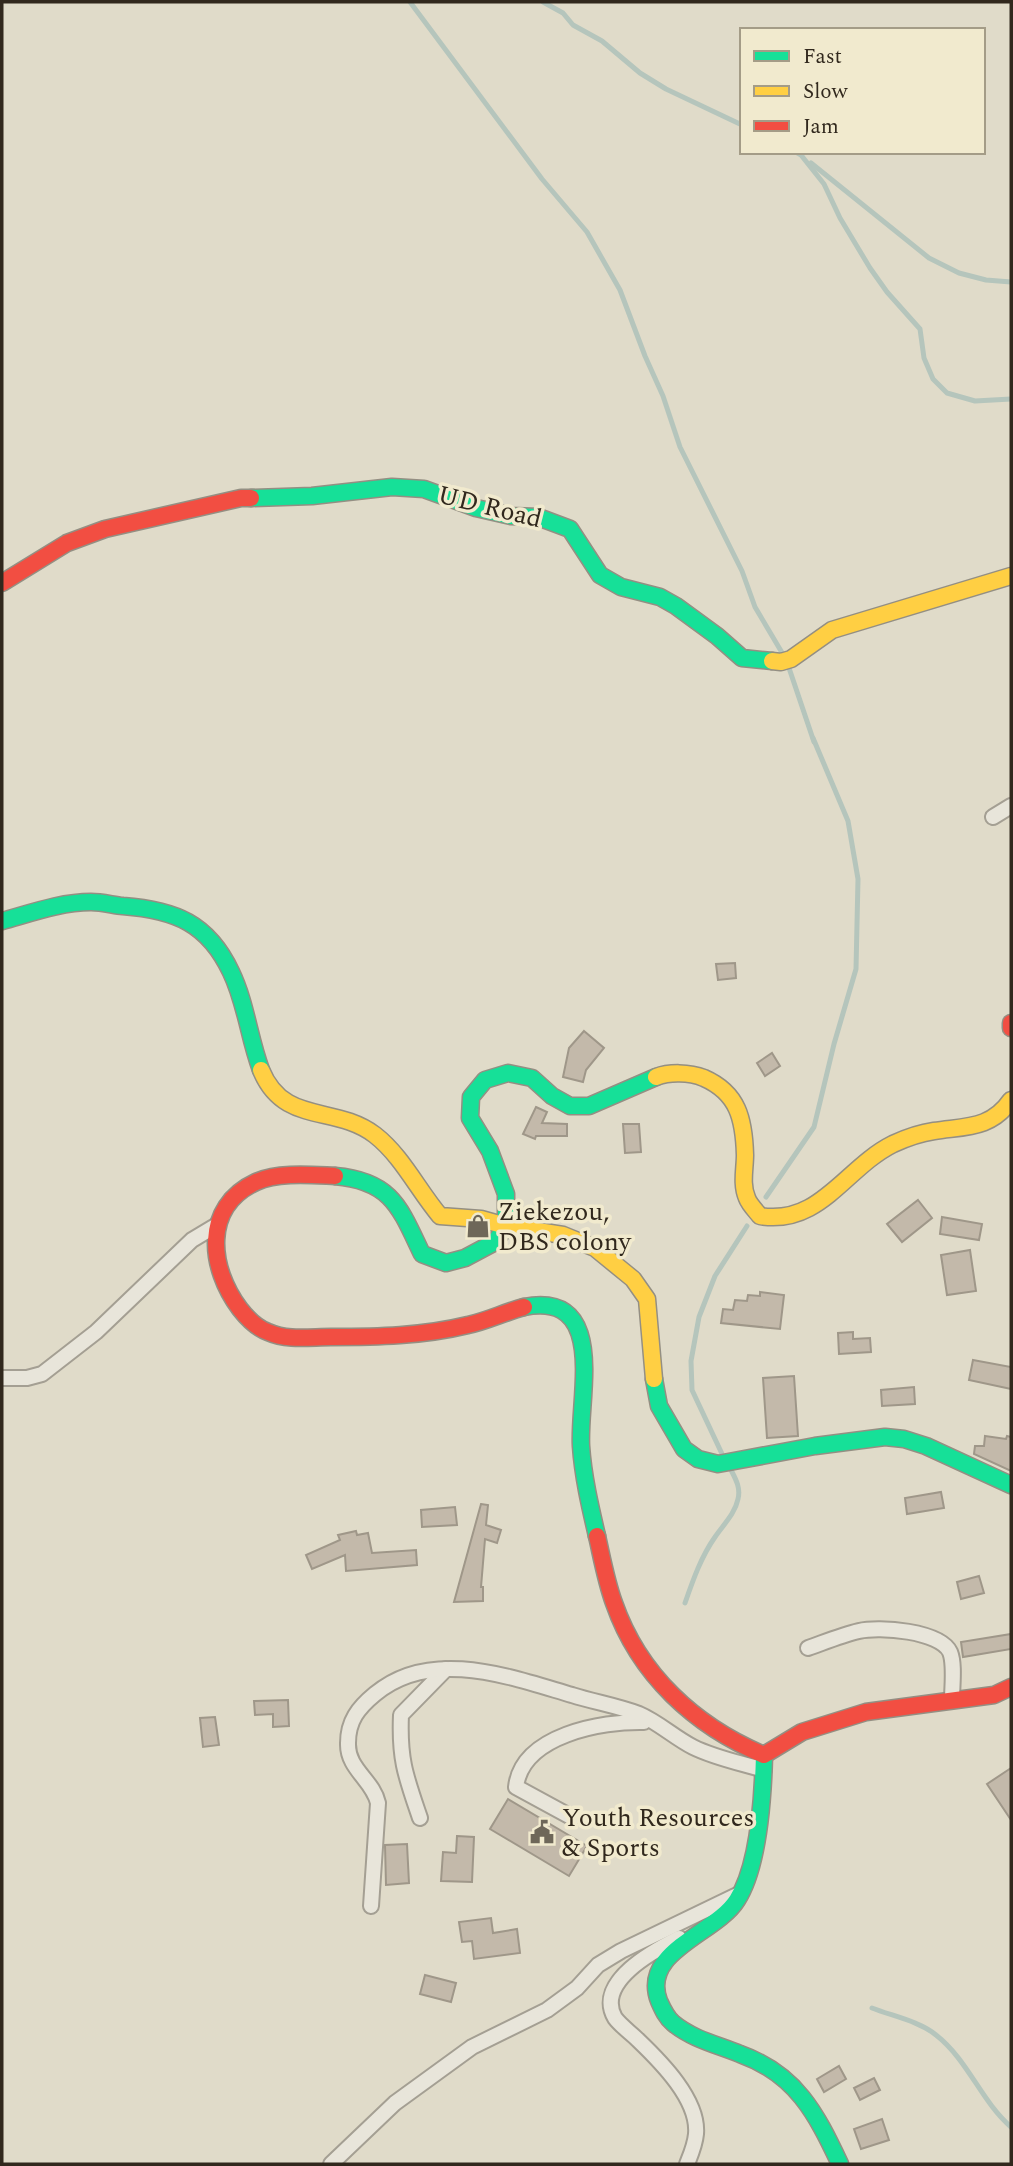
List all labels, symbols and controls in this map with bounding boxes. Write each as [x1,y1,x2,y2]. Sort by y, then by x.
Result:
legend [740,28,985,154]
text: Fast [803,41,842,73]
text: Slow [803,76,849,108]
text: Jam [803,111,839,143]
street label: UD Road [433,475,546,539]
place label: Ziekezou, DBS colony [498,1192,633,1262]
shop icon: Ziekezou, DBS colony [464,1212,492,1240]
place label: Youth Resources & Sports [562,1798,755,1868]
public building icon: Youth Resources & Sports [528,1818,556,1846]

